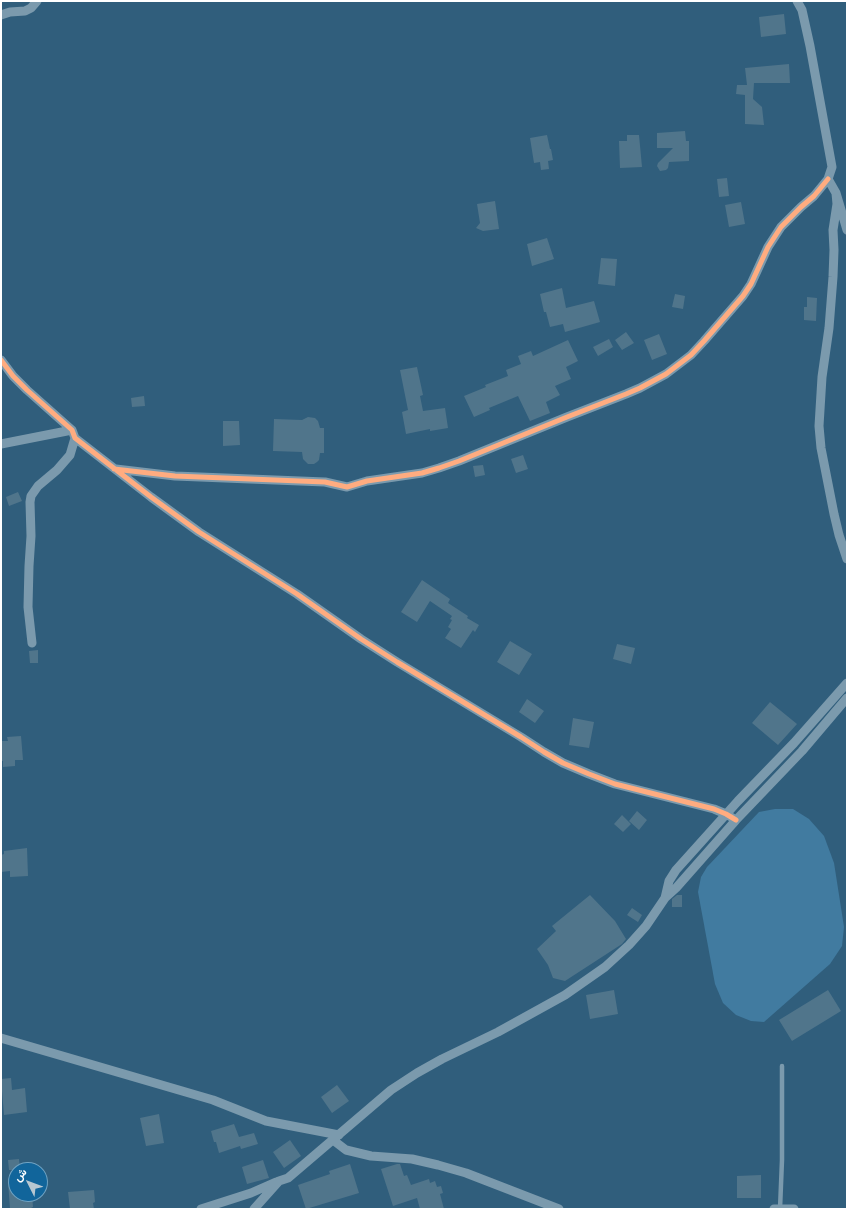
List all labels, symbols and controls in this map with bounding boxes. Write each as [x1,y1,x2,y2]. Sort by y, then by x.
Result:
north arrow [8,1162,48,1202]
text: ش [9,1164,29,1184]

